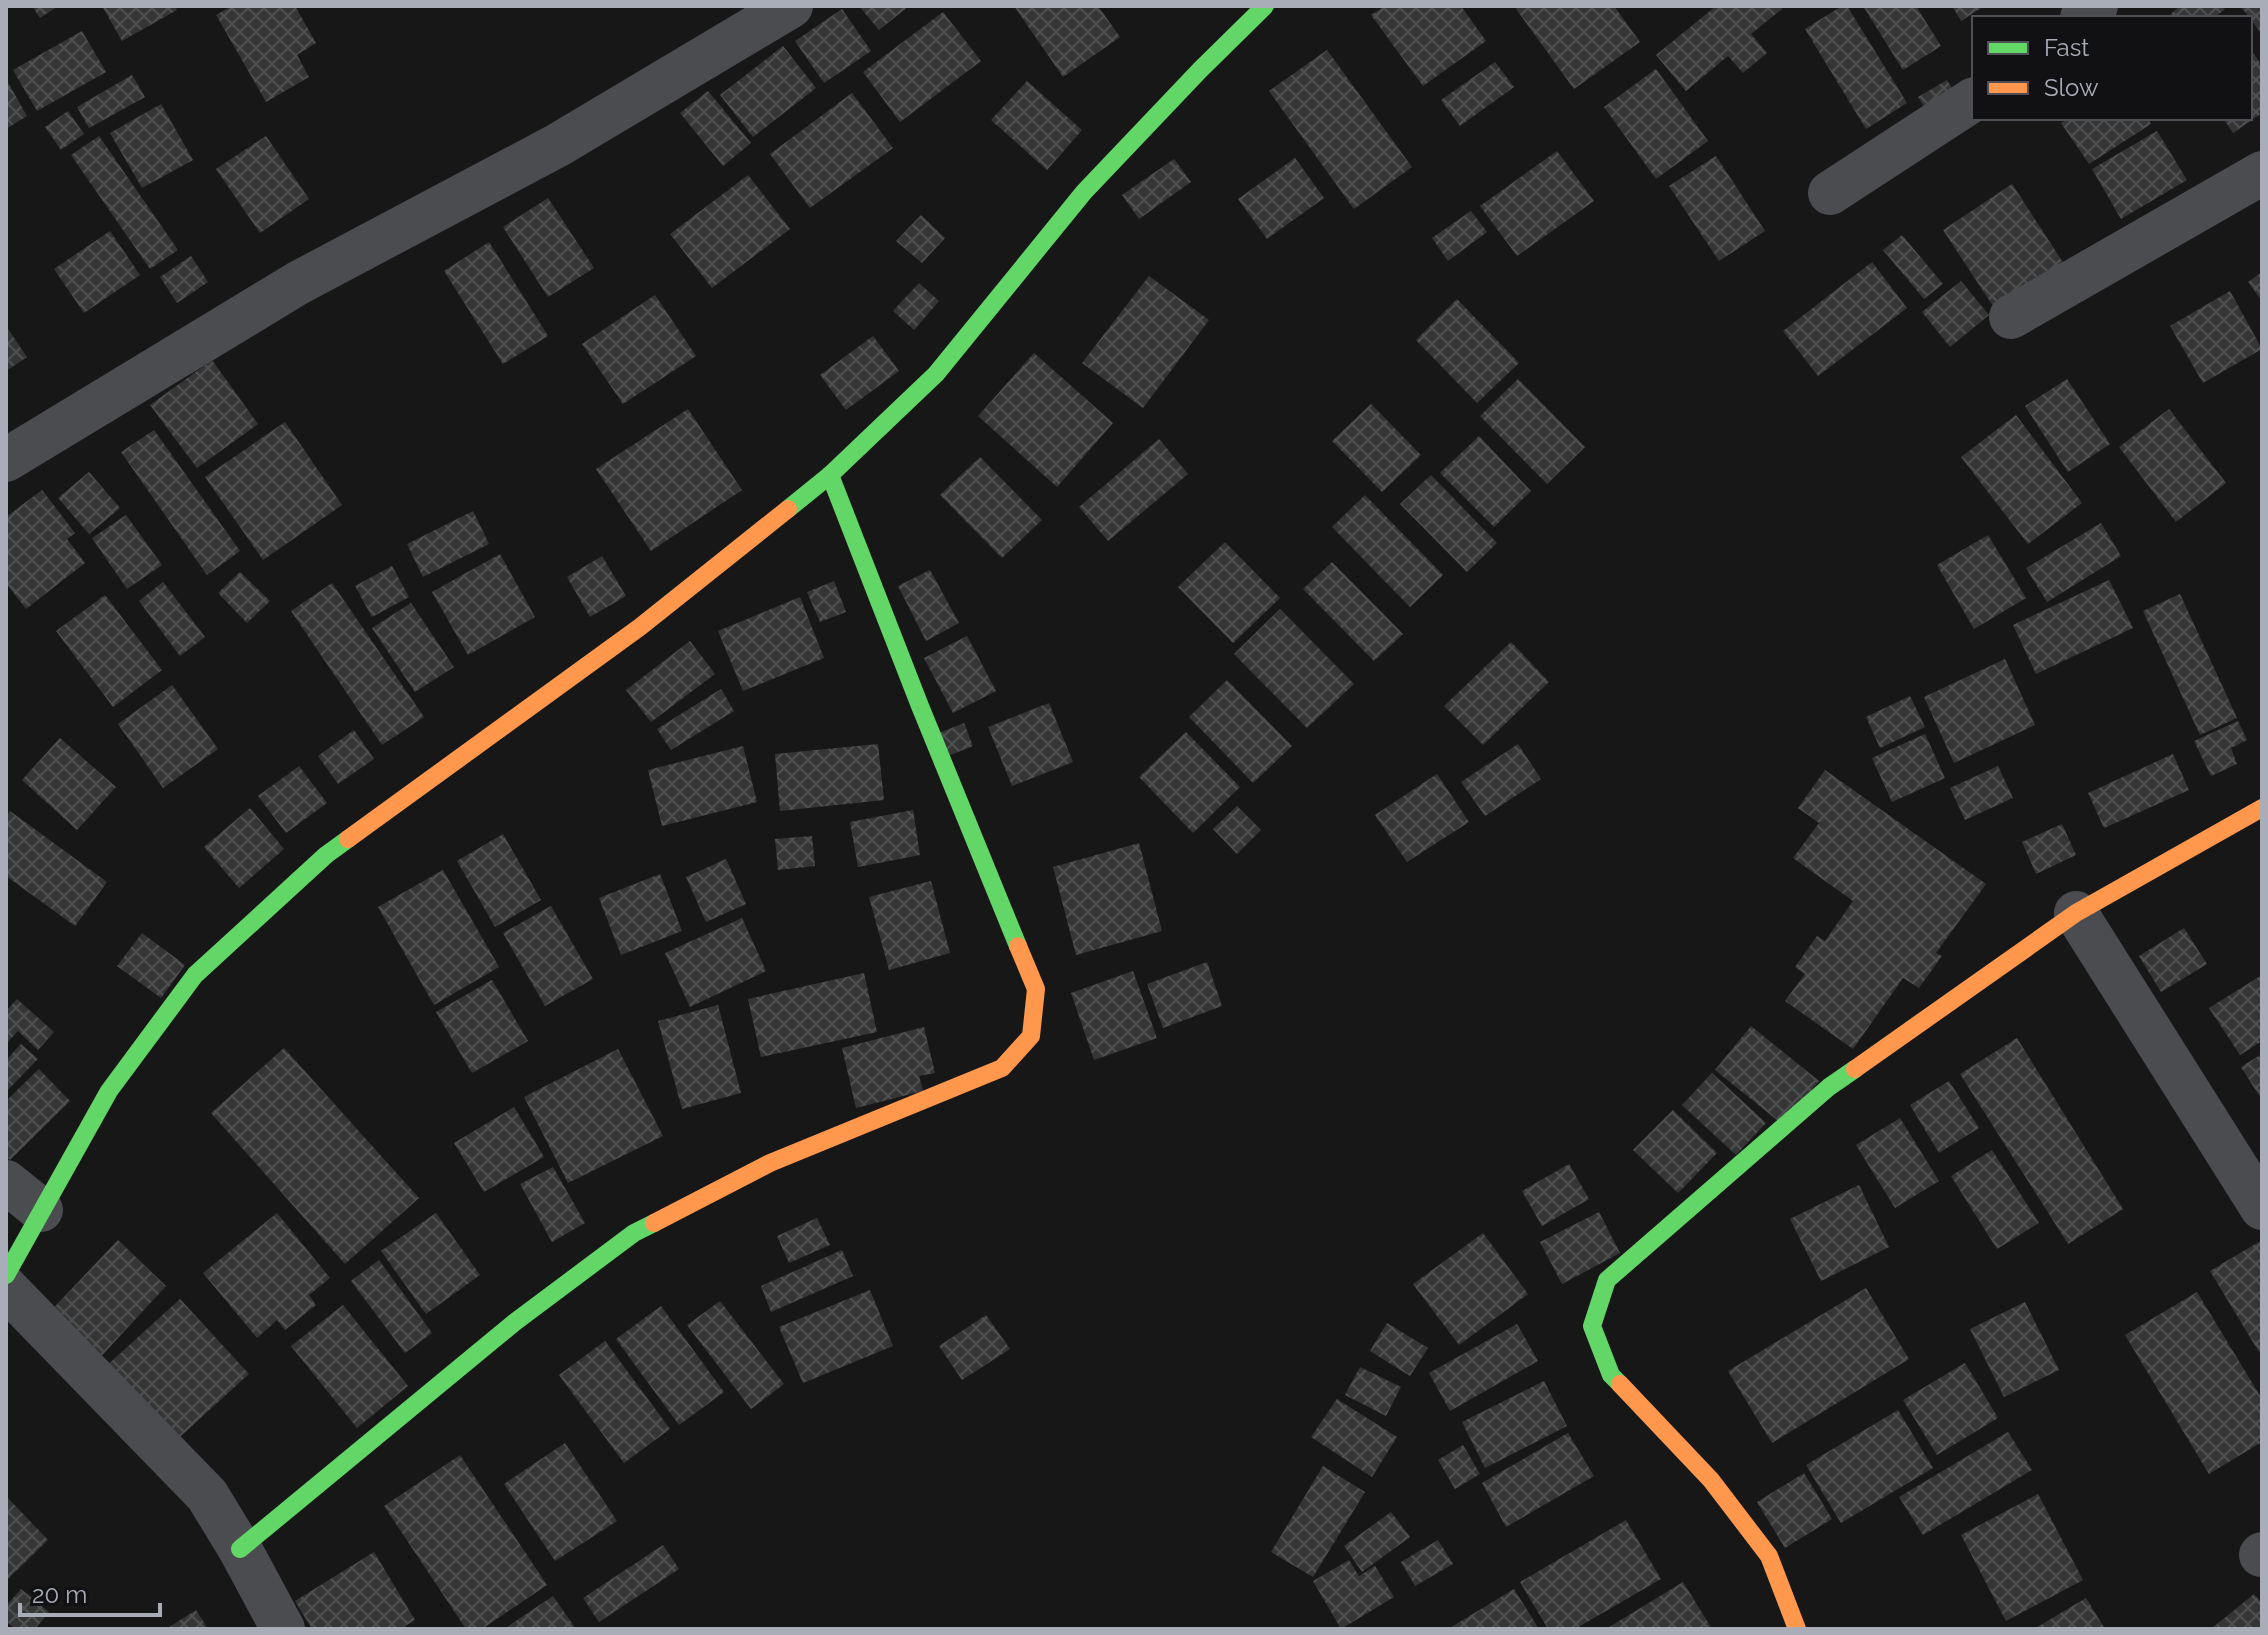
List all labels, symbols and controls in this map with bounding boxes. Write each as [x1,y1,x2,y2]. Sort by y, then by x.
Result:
legend [1972,16,2252,120]
text: Fast [2044,33,2089,62]
text: Slow [2044,73,2099,102]
scale bar [20,1567,160,1617]
text: 20 m [32,1580,87,1609]

